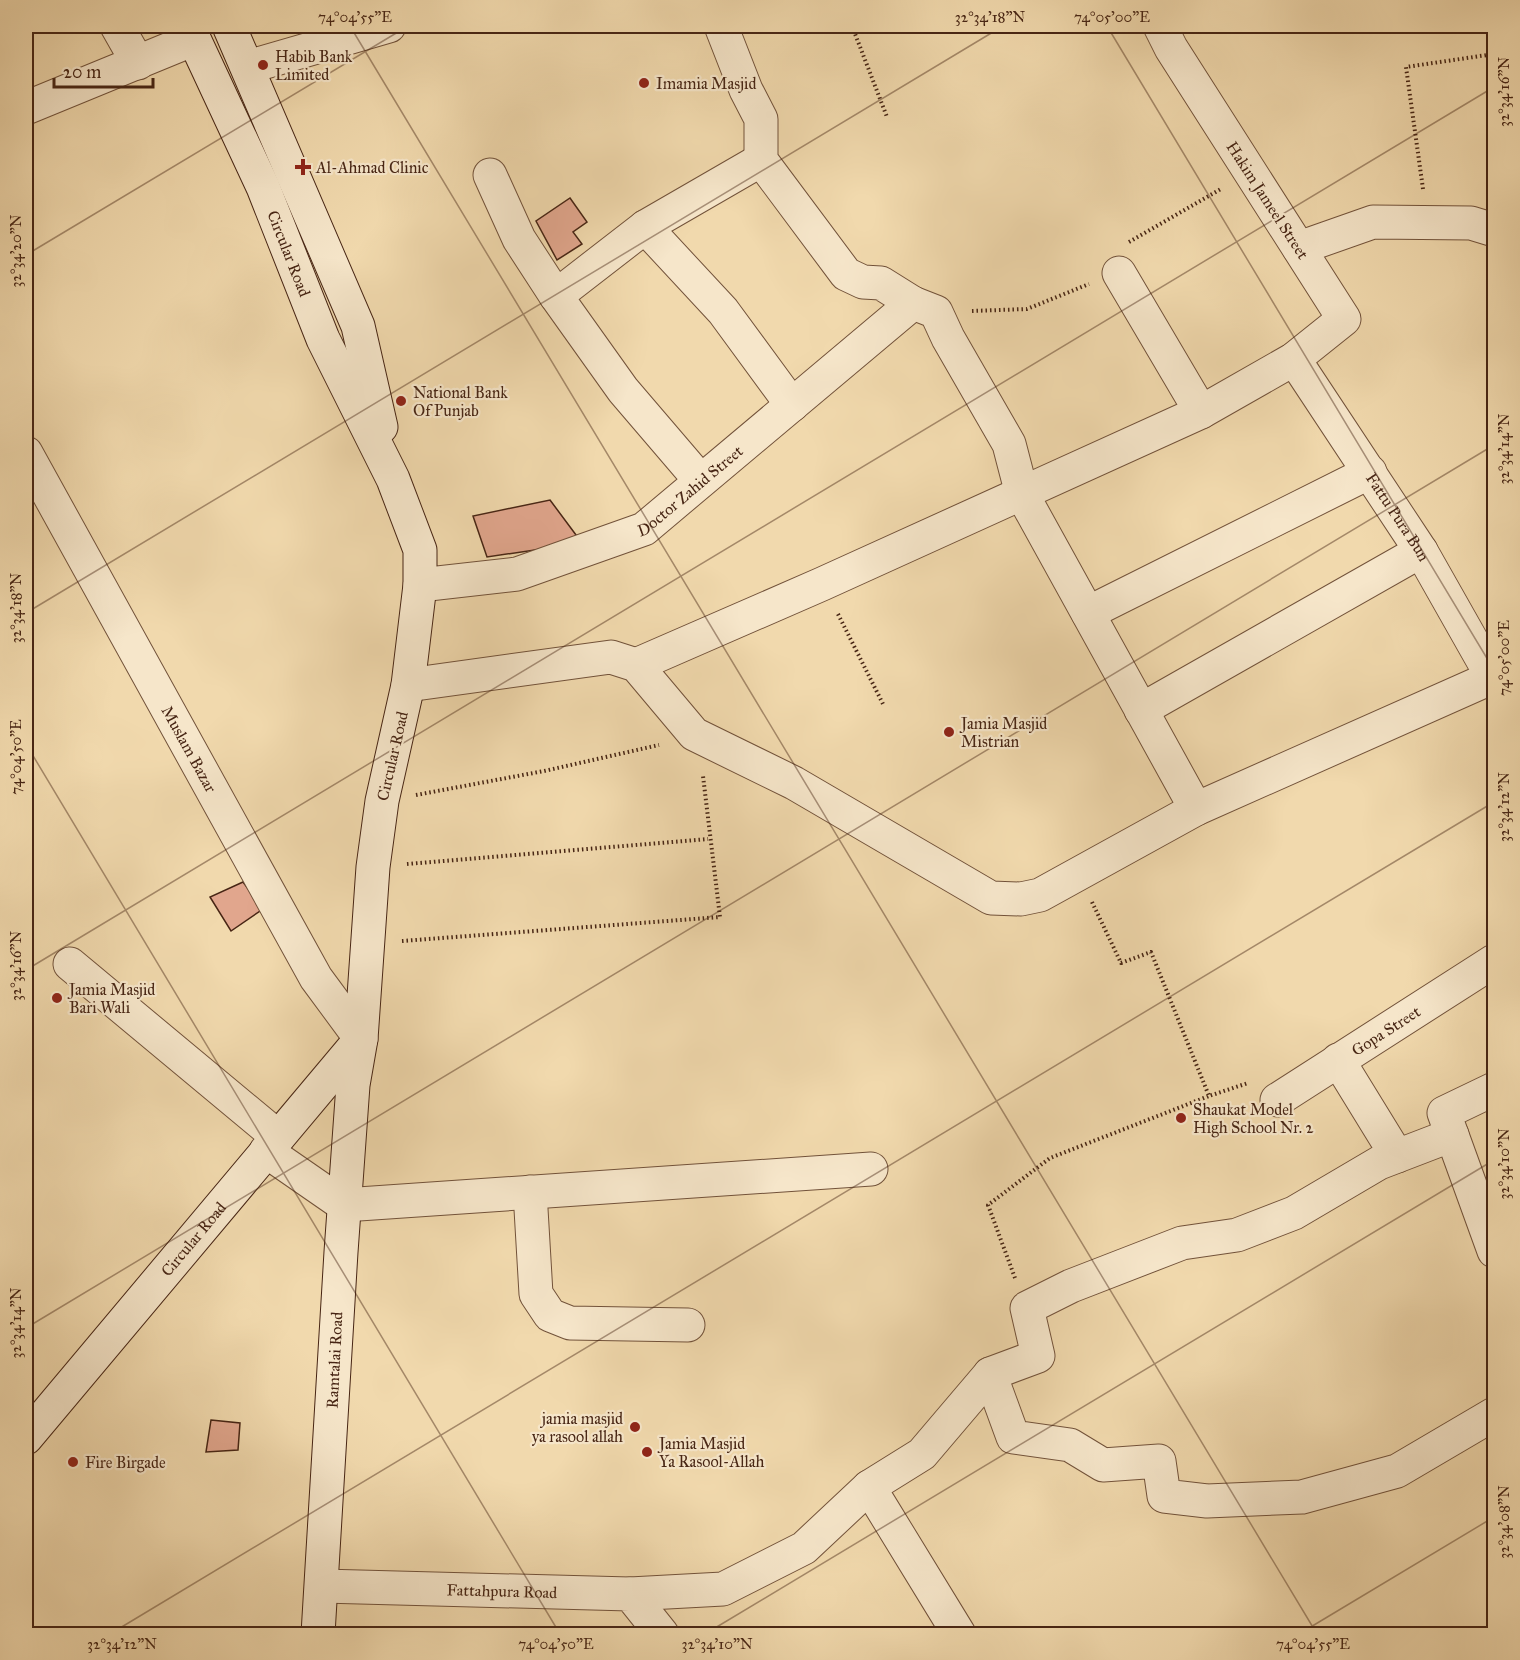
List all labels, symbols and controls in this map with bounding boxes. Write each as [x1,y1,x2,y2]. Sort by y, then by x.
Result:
text: 74°04'55"E [318,8,392,26]
text: 32°34'18"N [955,8,1026,26]
text: 74°05'00"E [1074,8,1150,26]
place label: Habib Bank Limited [275,47,353,84]
scale bar [54,51,153,89]
text: 32°34'16"N [1495,57,1513,127]
marker: Habib Bank Limited [256,58,270,72]
text: 20 m [63,61,101,83]
place label: Imamia Masjid [656,74,756,93]
marker: Imamia Masjid [637,76,651,90]
street label: Hakim Jameel Street [1222,138,1313,263]
marker: Al-Ahmad Clinic [294,158,312,176]
place label: Al-Ahmad Clinic [315,158,429,177]
street label: Circular Road [263,208,314,299]
text: 32°34'20"N [7,214,25,287]
place label: National Bank Of Punjab [413,383,508,420]
marker: National Bank Of Punjab [394,394,408,408]
text: 32°34'14"N [1495,413,1513,484]
street label: Doctor Zahid Street [635,441,747,541]
street label: Fattu Pura Bun [1362,469,1434,565]
text: 32°34'18"N [7,572,25,643]
text: 74°05'00"E [1495,620,1513,696]
street label: Muslam Bazar [157,702,221,796]
street label: Circular Road [373,710,412,803]
place label: Jamia Masjid Mistrian [959,714,1047,751]
text: 74°04'50"E [7,719,25,795]
marker: Jamia Masjid Mistrian [942,725,956,739]
text: 32°34'12"N [1495,772,1513,842]
text: 32°34'16"N [7,931,25,1001]
place label: Jamia Masjid Bari Wali [67,980,155,1017]
marker: Jamia Masjid Bari Wali [50,991,64,1005]
street label: Gopa Street [1348,1002,1424,1060]
place label: Shaukat Model High School Nr. 2 [1193,1100,1314,1138]
marker: Shaukat Model High School Nr. 2 [1174,1111,1188,1125]
text: 32°34'10"N [1495,1128,1513,1200]
street label: Circular Road [157,1198,230,1280]
text: 32°34'14"N [7,1287,25,1358]
street label: Ramtalai Road [322,1311,347,1409]
place label: jamia masjid ya rasool allah [532,1409,623,1446]
marker: jamia masjid ya rasool allah [628,1420,642,1434]
place label: Jamia Masjid Ya Rasool-Allah [657,1434,765,1471]
marker: Jamia Masjid Ya Rasool-Allah [640,1445,654,1459]
place label: Fire Birgade [85,1453,166,1473]
marker: Fire Birgade [66,1455,80,1469]
text: 32°34'08"N [1495,1485,1513,1559]
street label: Fattahpura Road [446,1580,558,1602]
text: 32°34'12"N [87,1635,157,1653]
text: 74°04'50"E [518,1635,594,1653]
text: 32°34'10"N [681,1635,753,1653]
text: 74°04'55"E [1276,1635,1350,1653]

